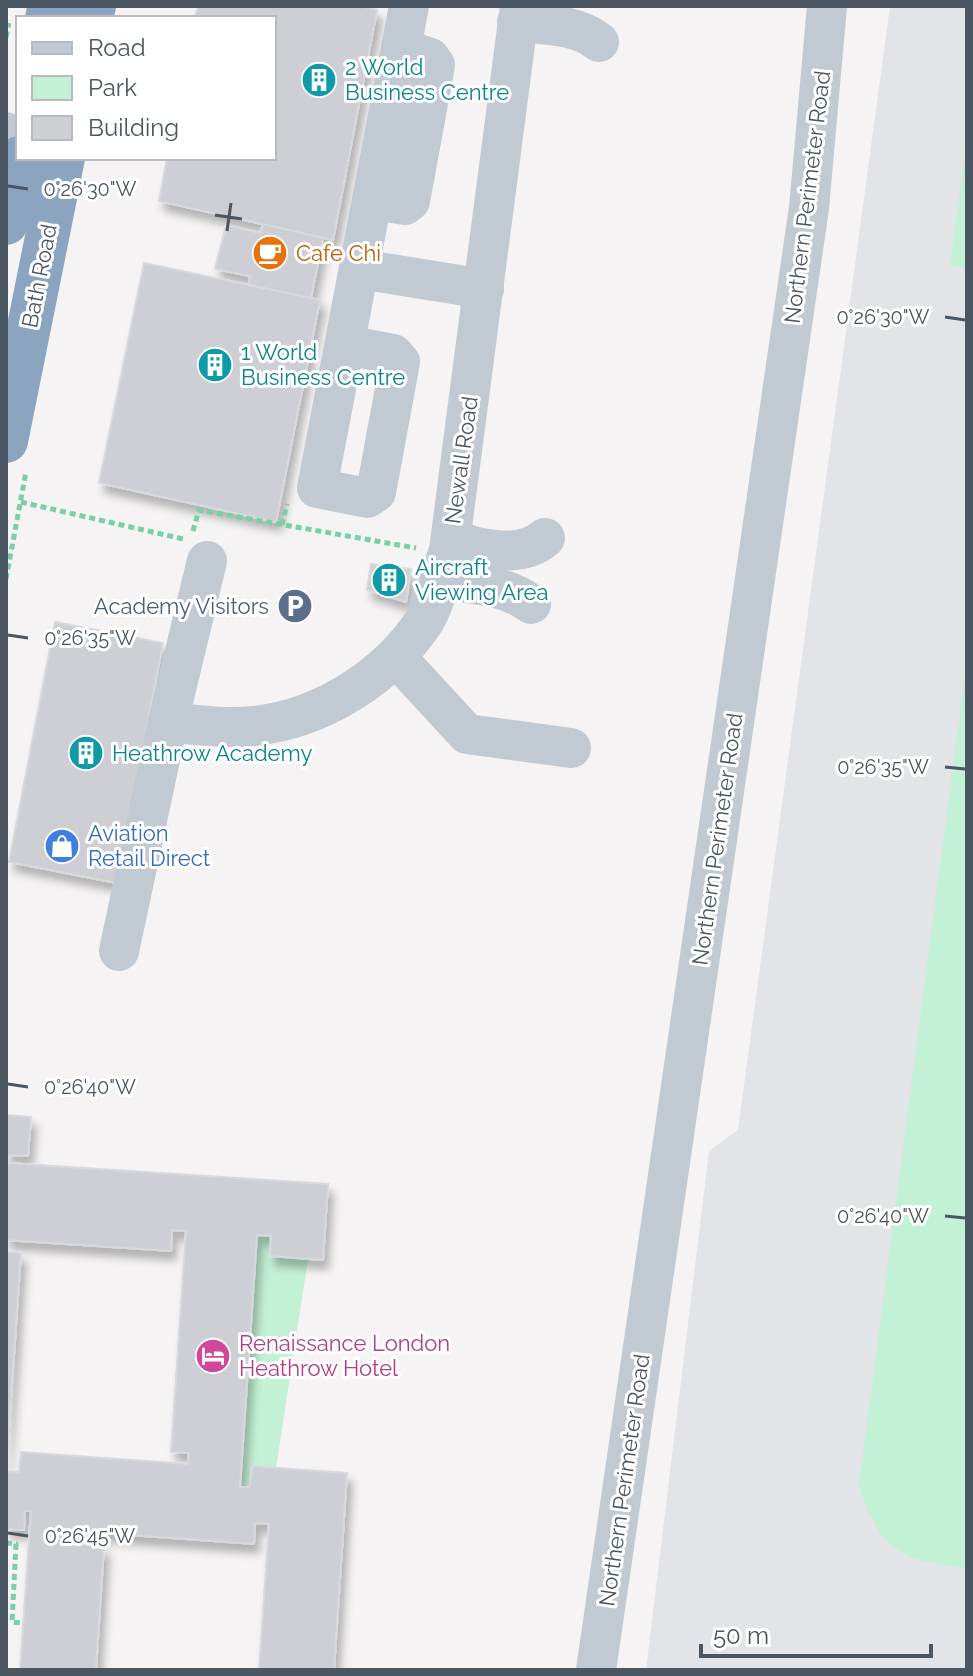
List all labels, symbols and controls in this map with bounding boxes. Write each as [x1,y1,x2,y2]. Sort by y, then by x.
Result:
legend [16,16,276,160]
text: Road [88,33,146,62]
place label: 2 World Business Centre [345,54,509,105]
building icon: 2 World Business Centre [300,61,338,99]
street label: Northern Perimeter Road [779,69,835,325]
text: Park [88,73,137,102]
text: Building [88,113,179,142]
text: 0°26'30"W [44,177,137,201]
street label: Bath Road [16,222,62,330]
cafe icon: Cafe Chi [251,234,289,272]
place label: Cafe Chi [296,240,381,266]
text: 0°26'30"W [837,305,930,329]
place label: 1 World Business Centre [241,339,405,390]
building icon: 1 World Business Centre [196,346,234,384]
street label: Newall Road [439,394,483,526]
place label: Aircraft Viewing Area [415,554,549,605]
building icon: Aircraft Viewing Area [370,561,408,599]
parking icon: Academy Visitors [276,587,314,625]
place label: Academy Visitors [94,593,269,619]
text: 0°26'35"W [44,626,136,650]
street label: Northern Perimeter Road [686,711,748,967]
building icon: Heathrow Academy [67,734,105,772]
place label: Heathrow Academy [112,740,313,766]
text: 0°26'35"W [837,755,929,779]
place label: Aviation Retail Direct [88,820,211,871]
shop icon: Aviation Retail Direct [43,827,81,865]
text: 0°26'40"W [44,1075,136,1099]
text: 0°26'40"W [837,1204,929,1228]
place label: Renaissance London Heathrow Hotel [239,1330,450,1381]
hotel icon: Renaissance London Heathrow Hotel [194,1337,232,1375]
street label: Northern Perimeter Road [593,1352,655,1608]
text: 0°26'45"W [45,1524,135,1548]
scale bar [701,1608,931,1658]
text: 50 m [713,1621,769,1650]

